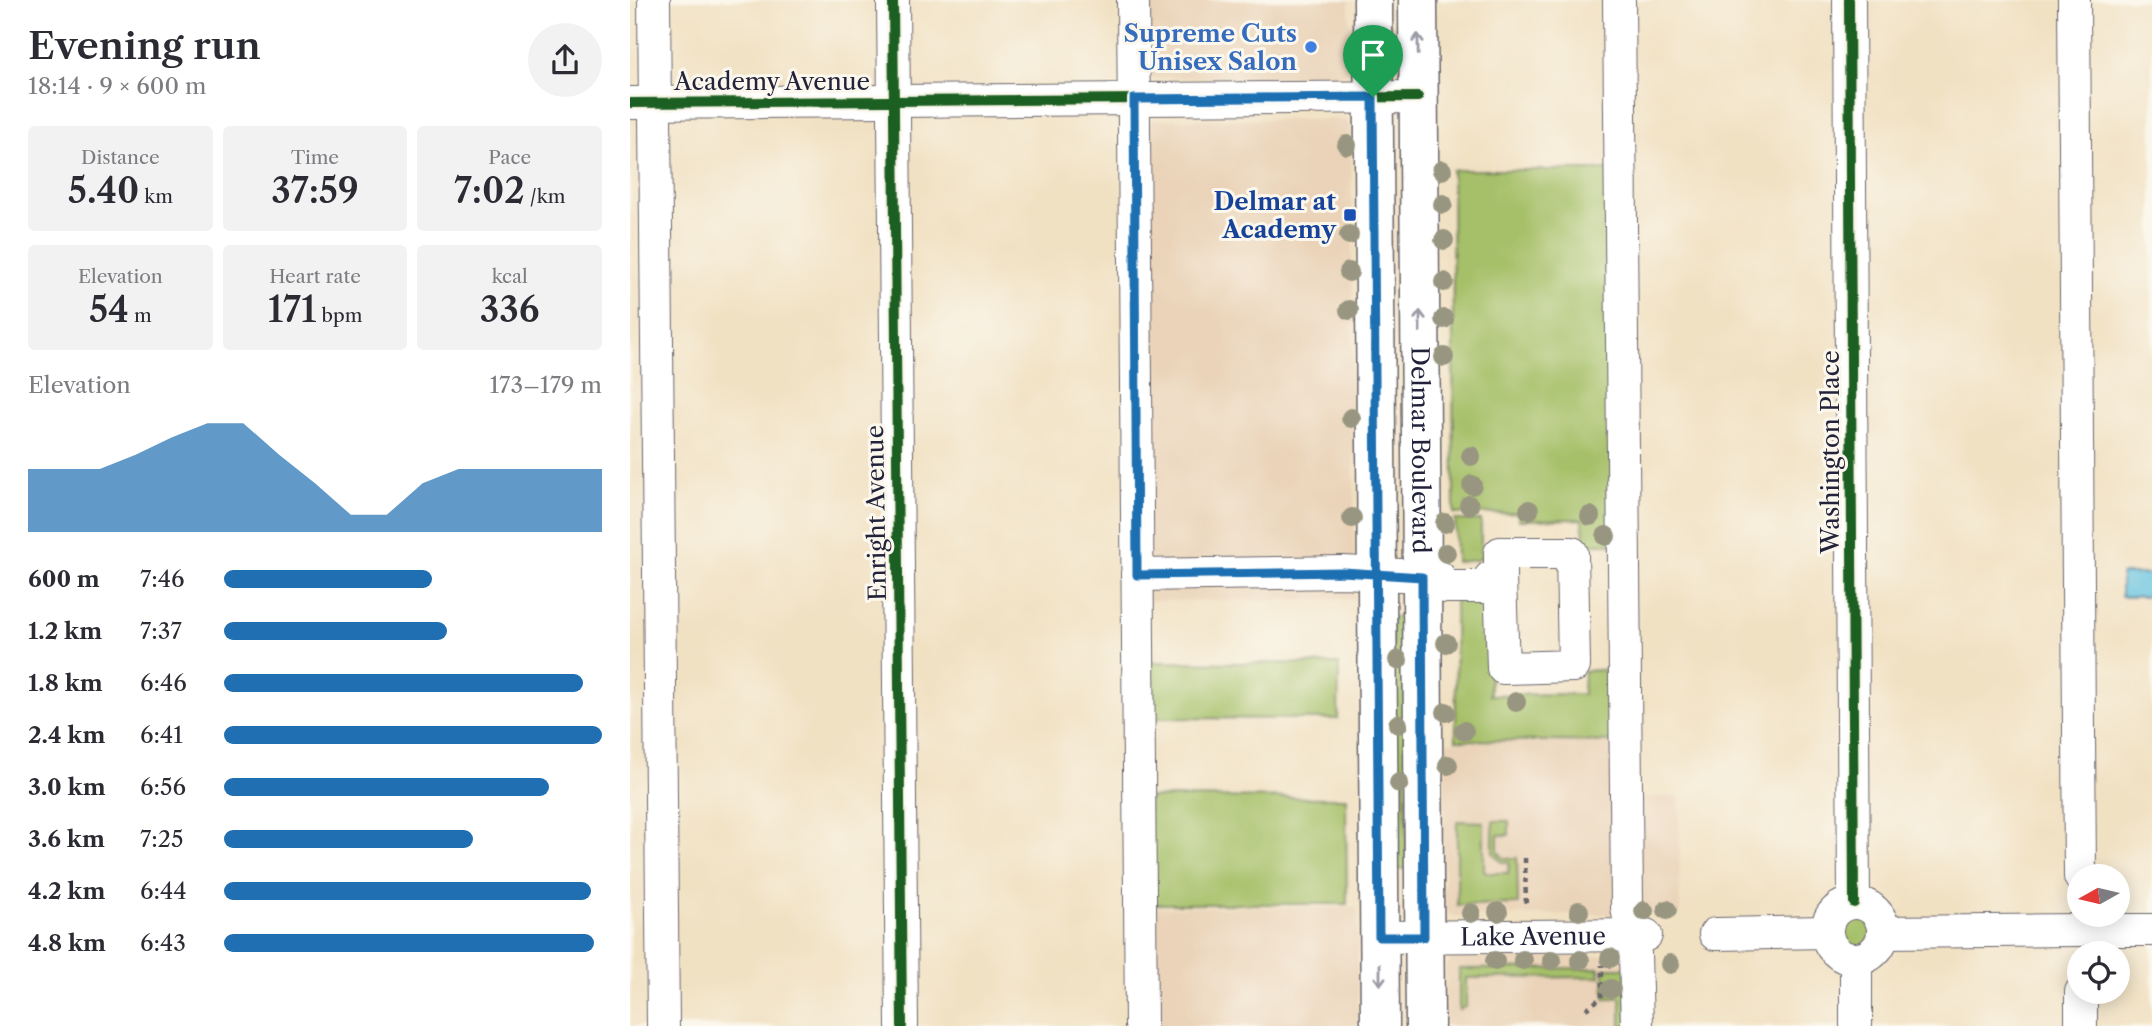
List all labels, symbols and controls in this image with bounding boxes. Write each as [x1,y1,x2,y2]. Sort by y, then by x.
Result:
place label: Supreme Cuts Unisex Salon [1124,19,1298,76]
text: Evening run [28,22,261,69]
button: share [528,23,602,97]
pin [1343,25,1403,97]
one-way arrow [1411,33,1425,56]
icon: arrive [1354,36,1392,74]
marker: Supreme Cuts Unisex Salon [1303,39,1319,55]
street label: Academy Avenue [673,67,870,96]
text: 18:14 · 9 × 600 m [28,72,207,100]
text: Distance [81,146,160,169]
text: Time [291,146,339,169]
text: Pace [488,146,531,169]
text: 5.40 [68,169,139,212]
text: 37:59 [271,169,359,212]
text: 7:02 [454,169,525,212]
text: km [139,185,173,208]
text: /km [525,185,565,208]
place label: Delmar at Academy [1213,187,1337,244]
marker: Delmar at Academy [1342,207,1358,223]
text: Elevation [78,265,163,288]
text: Heart rate [269,265,361,288]
text: kcal [492,265,528,288]
text: 54 [89,288,129,331]
text: 171 [268,288,316,331]
text: 336 [480,288,540,331]
text: m [129,304,152,327]
text: bpm [316,304,362,327]
one-way arrow [1413,310,1427,333]
street label: Delmar Boulevard [1406,346,1436,554]
street label: Washington Place [1816,350,1845,555]
text: Elevation [28,371,131,399]
text: 173–179 m [489,371,602,399]
street label: Enright Avenue [860,425,892,601]
text: 600 m [28,565,100,593]
text: 7:46 [140,565,185,593]
text: 1.2 km [28,617,102,645]
text: 7:37 [140,617,182,645]
text: 1.8 km [28,669,103,697]
text: 6:46 [140,669,187,697]
text: 2.4 km [28,721,105,749]
text: 6:41 [140,721,183,749]
text: 3.0 km [28,773,106,801]
text: 6:56 [140,773,186,801]
text: 3.6 km [28,825,105,853]
text: 7:25 [140,825,184,853]
north arrow [2067,864,2130,928]
map controls [2067,864,2130,1004]
text: 4.2 km [28,877,105,905]
text: 6:44 [140,877,187,905]
street label: Lake Avenue [1460,921,1606,951]
text: 4.8 km [28,929,106,957]
text: 6:43 [140,929,186,957]
button: locate [2067,941,2130,1004]
one-way arrow [1373,963,1386,986]

